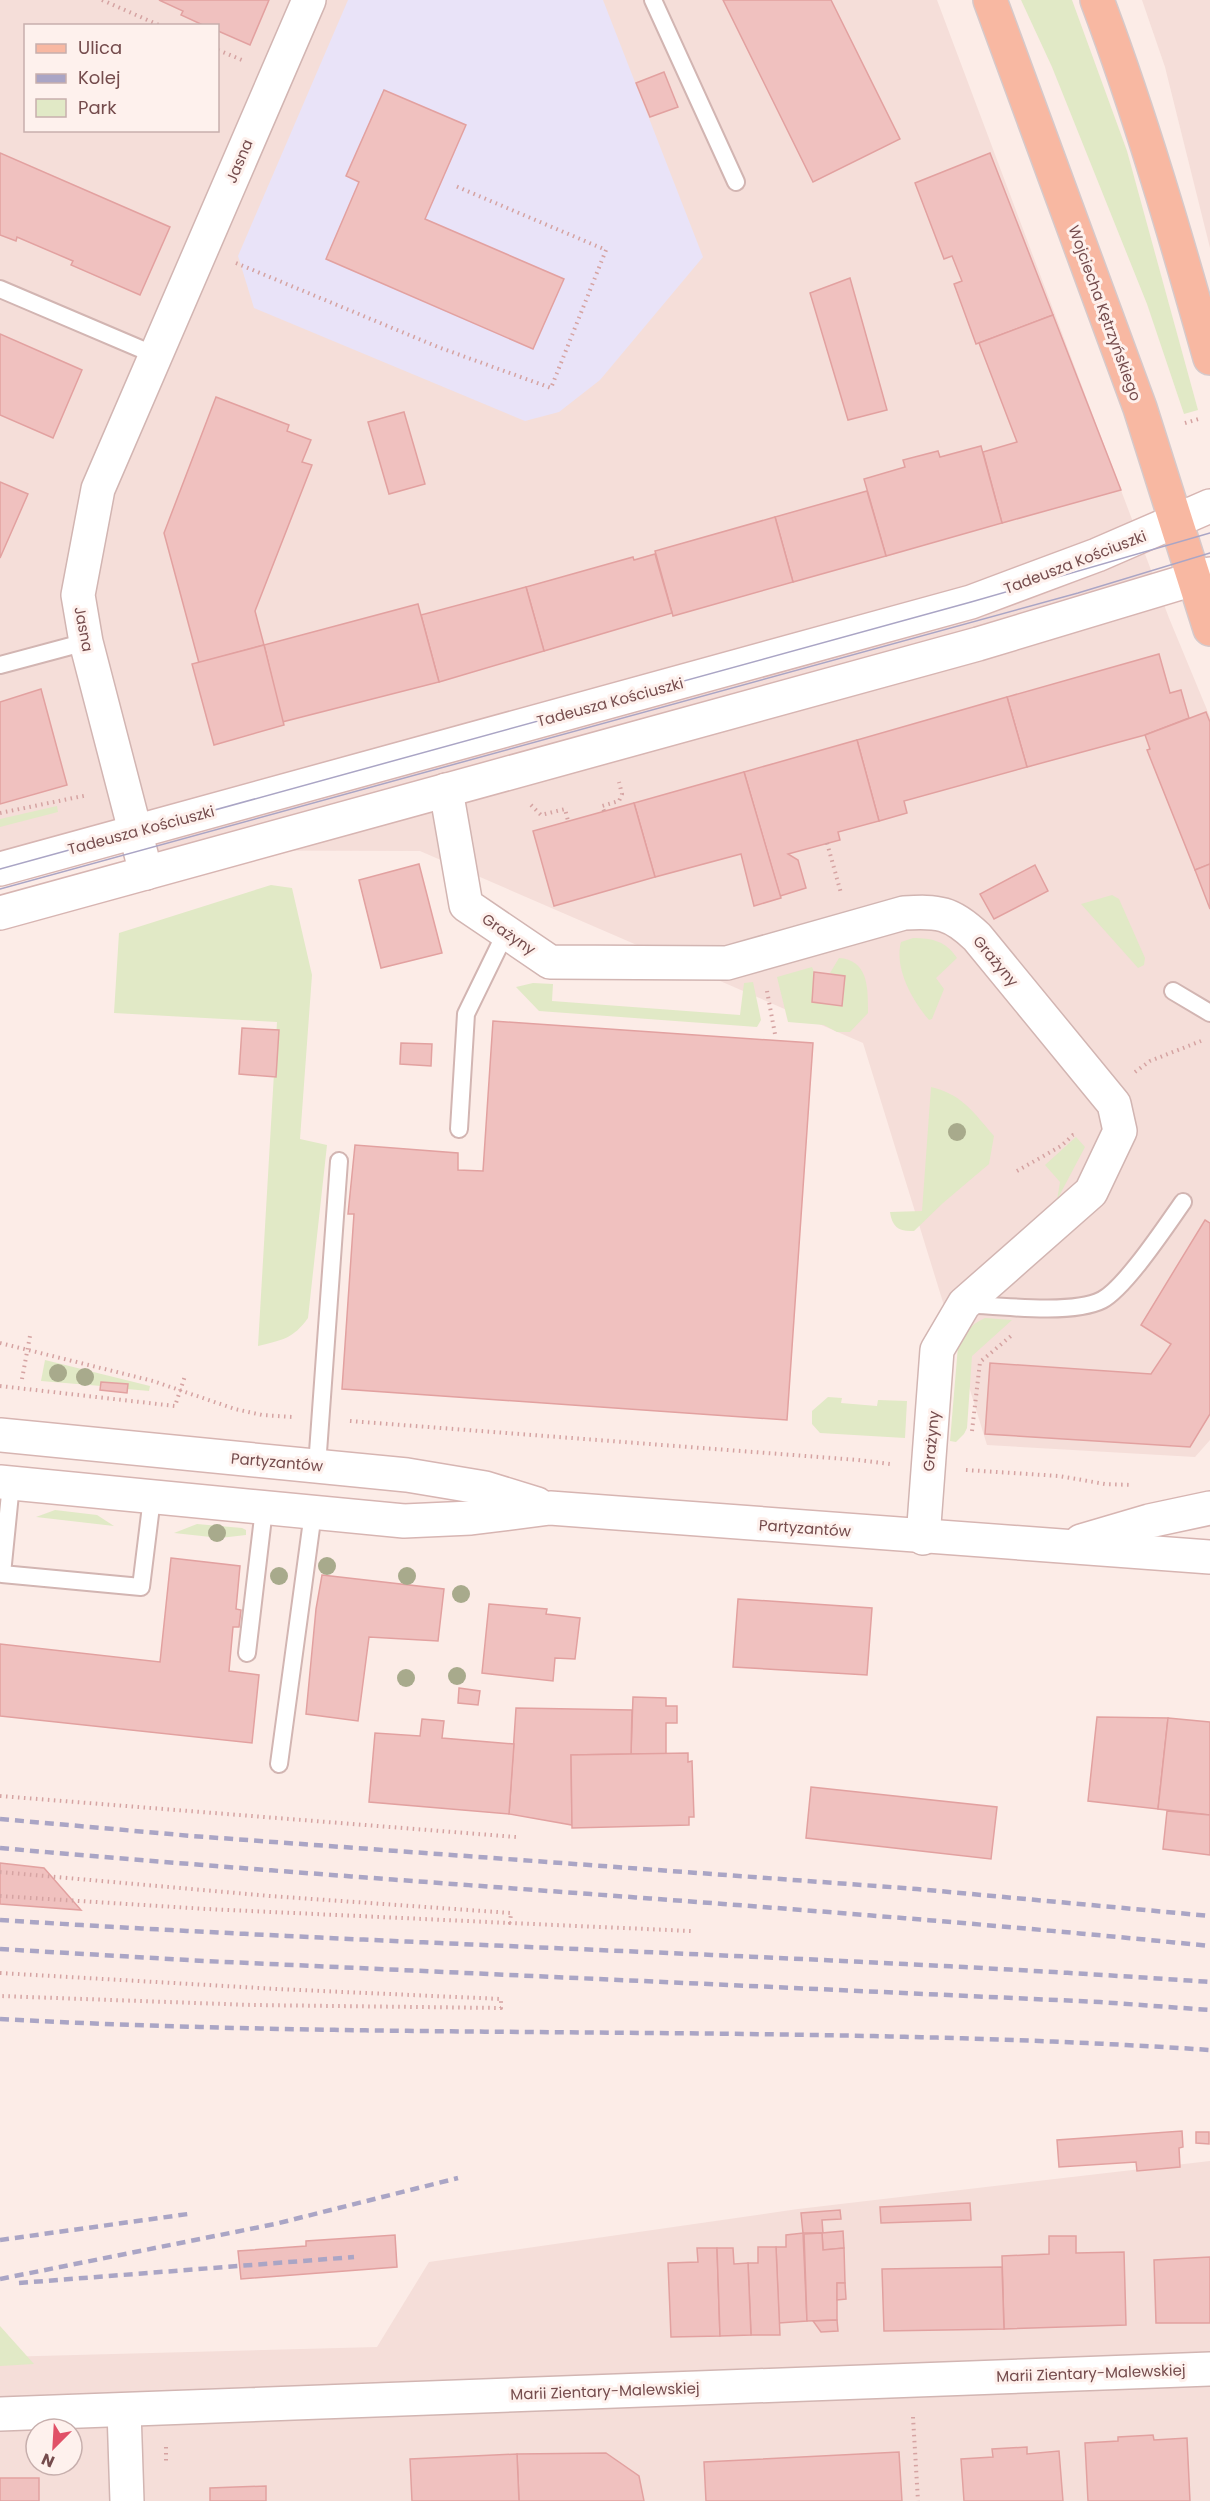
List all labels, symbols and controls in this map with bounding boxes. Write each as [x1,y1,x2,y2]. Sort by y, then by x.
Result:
legend [24,24,219,132]
text: Ulica [78,35,122,60]
text: Kolej [78,65,120,90]
text: Park [78,95,117,120]
street label: Jasna [220,136,258,186]
street label: Wojciecha Kętrzyńskiego [1063,222,1147,404]
street label: Tadeusza Kościuszki [1001,525,1149,599]
street label: Jasna [69,605,99,653]
street label: Tadeusza Kościuszki [534,672,686,732]
street label: Tadeusza Kościuszki [65,800,217,860]
street label: Grażyny [478,908,540,960]
street label: Grażyny [968,931,1024,991]
street label: Grażyny [918,1409,944,1472]
street label: Partyzantów [230,1448,325,1477]
street label: Partyzantów [758,1514,852,1542]
street label: Marii Zientary-Malewskiej [996,2359,1186,2387]
street label: Marii Zientary-Malewskiej [510,2377,700,2405]
north arrow [24,2417,84,2477]
text: N [38,2447,58,2473]

